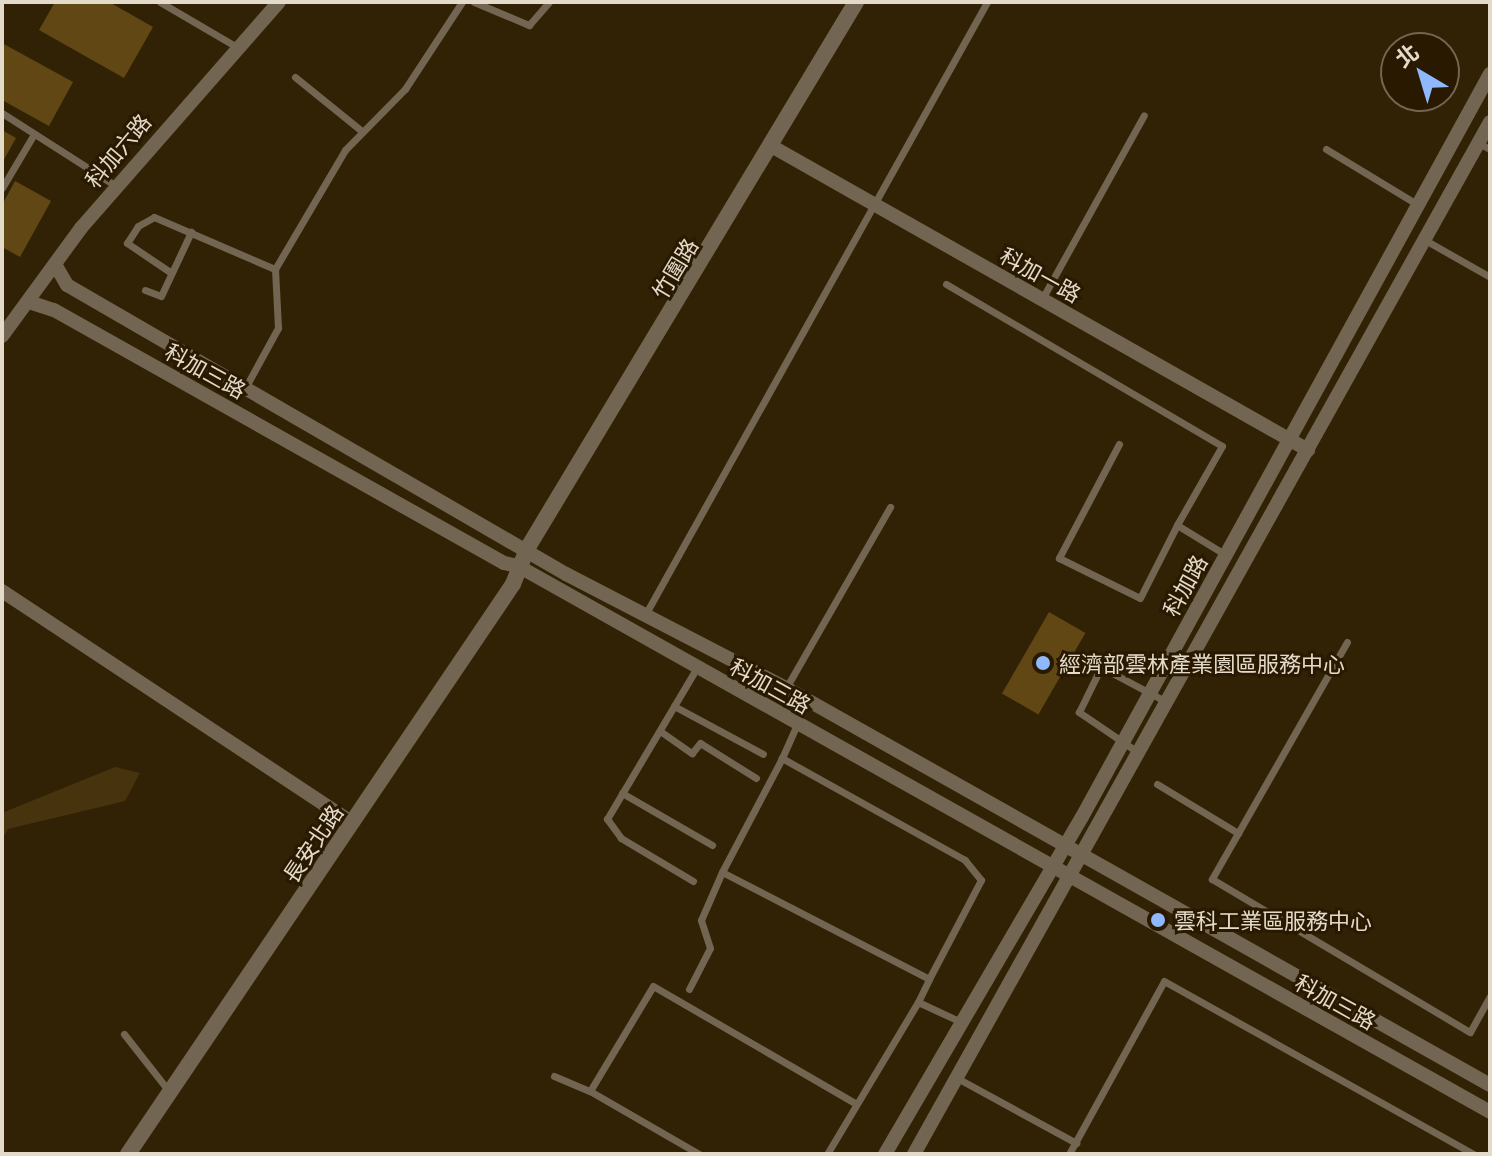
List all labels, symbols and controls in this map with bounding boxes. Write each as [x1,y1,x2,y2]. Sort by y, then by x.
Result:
north arrow [1380,32,1460,112]
text: 北 [1387,34,1425,74]
street label: 科加六路 [79,108,155,192]
street label: 竹圍路 [646,233,702,303]
street label: 科加一路 [996,241,1086,307]
street label: 科加三路 [161,337,251,403]
street label: 科加路 [1156,550,1212,620]
place label: 經濟部雲林產業園區服務中心 [1059,650,1345,676]
street label: 科加三路 [726,652,816,718]
marker: 經濟部雲林產業園區服務中心 [1034,654,1052,672]
street label: 長安北路 [276,799,348,887]
place label: 雲科工業區服務中心 [1174,907,1372,933]
marker: 雲科工業區服務中心 [1149,911,1167,929]
street label: 科加三路 [1291,968,1381,1034]

